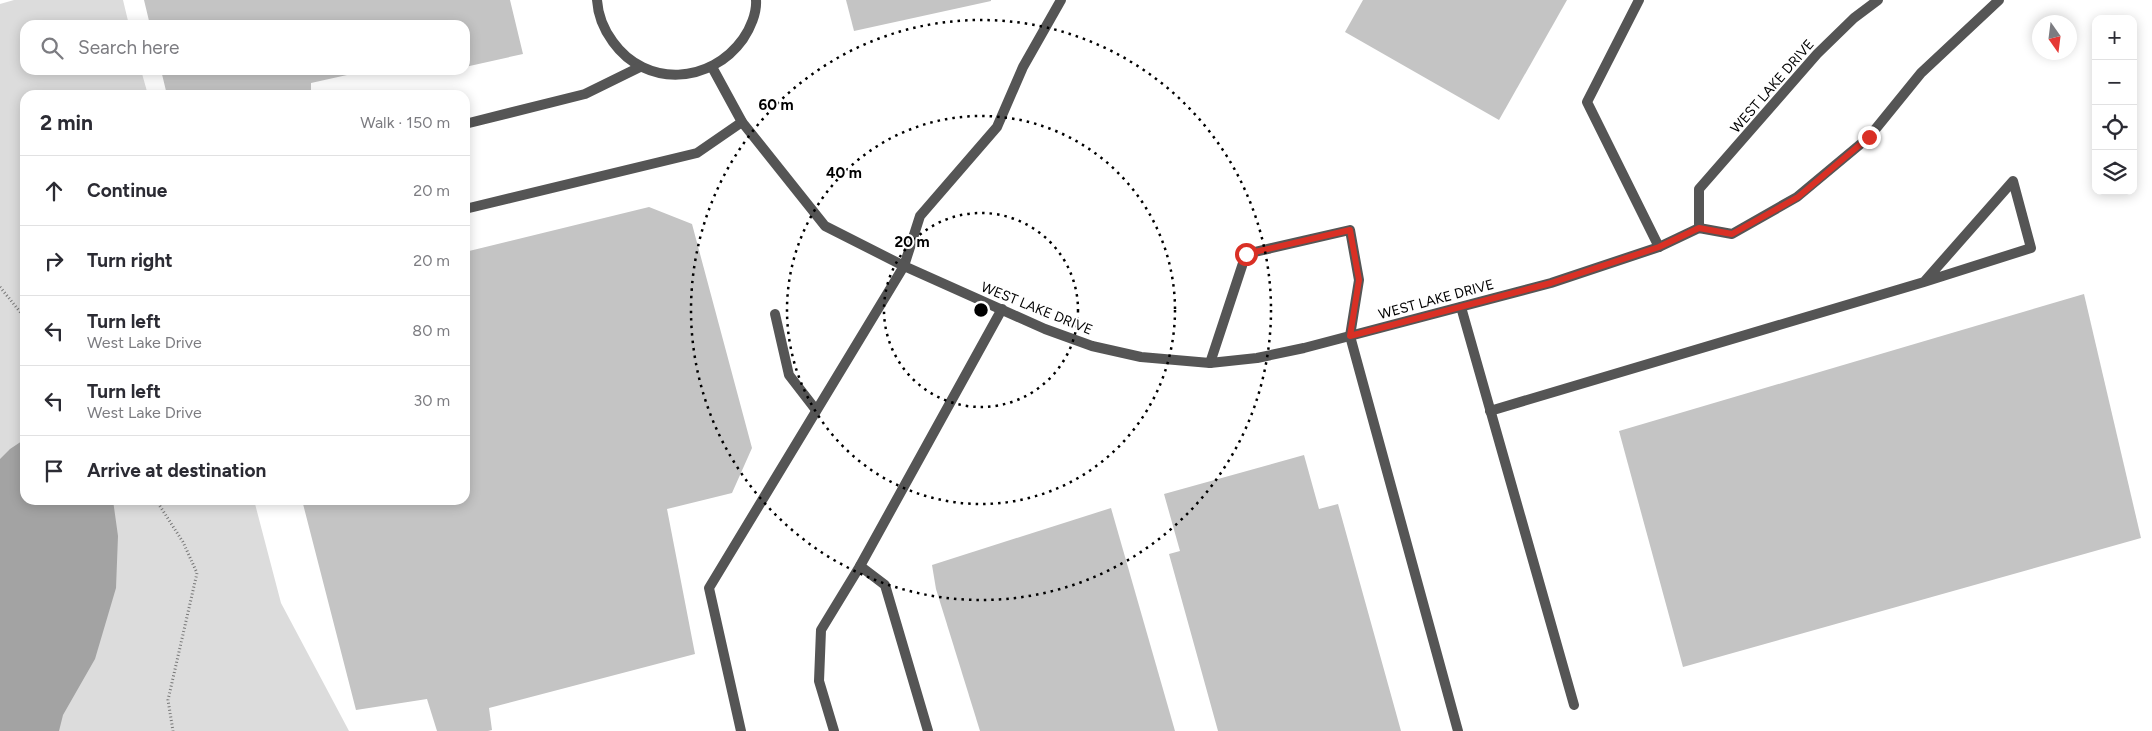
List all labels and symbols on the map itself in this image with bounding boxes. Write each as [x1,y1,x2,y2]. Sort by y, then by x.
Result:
north arrow [2032,15,2077,60]
street label: WEST LAKE DRIVE [1727,36,1818,137]
text: 60 m [758,96,794,114]
route end [1858,126,1881,149]
text: 40 m [826,164,862,182]
text: 20 m [894,233,930,251]
route start [1235,243,1258,266]
street label: WEST LAKE DRIVE [1377,276,1496,323]
street label: WEST LAKE DRIVE [979,278,1095,339]
centre of rings [972,301,990,319]

